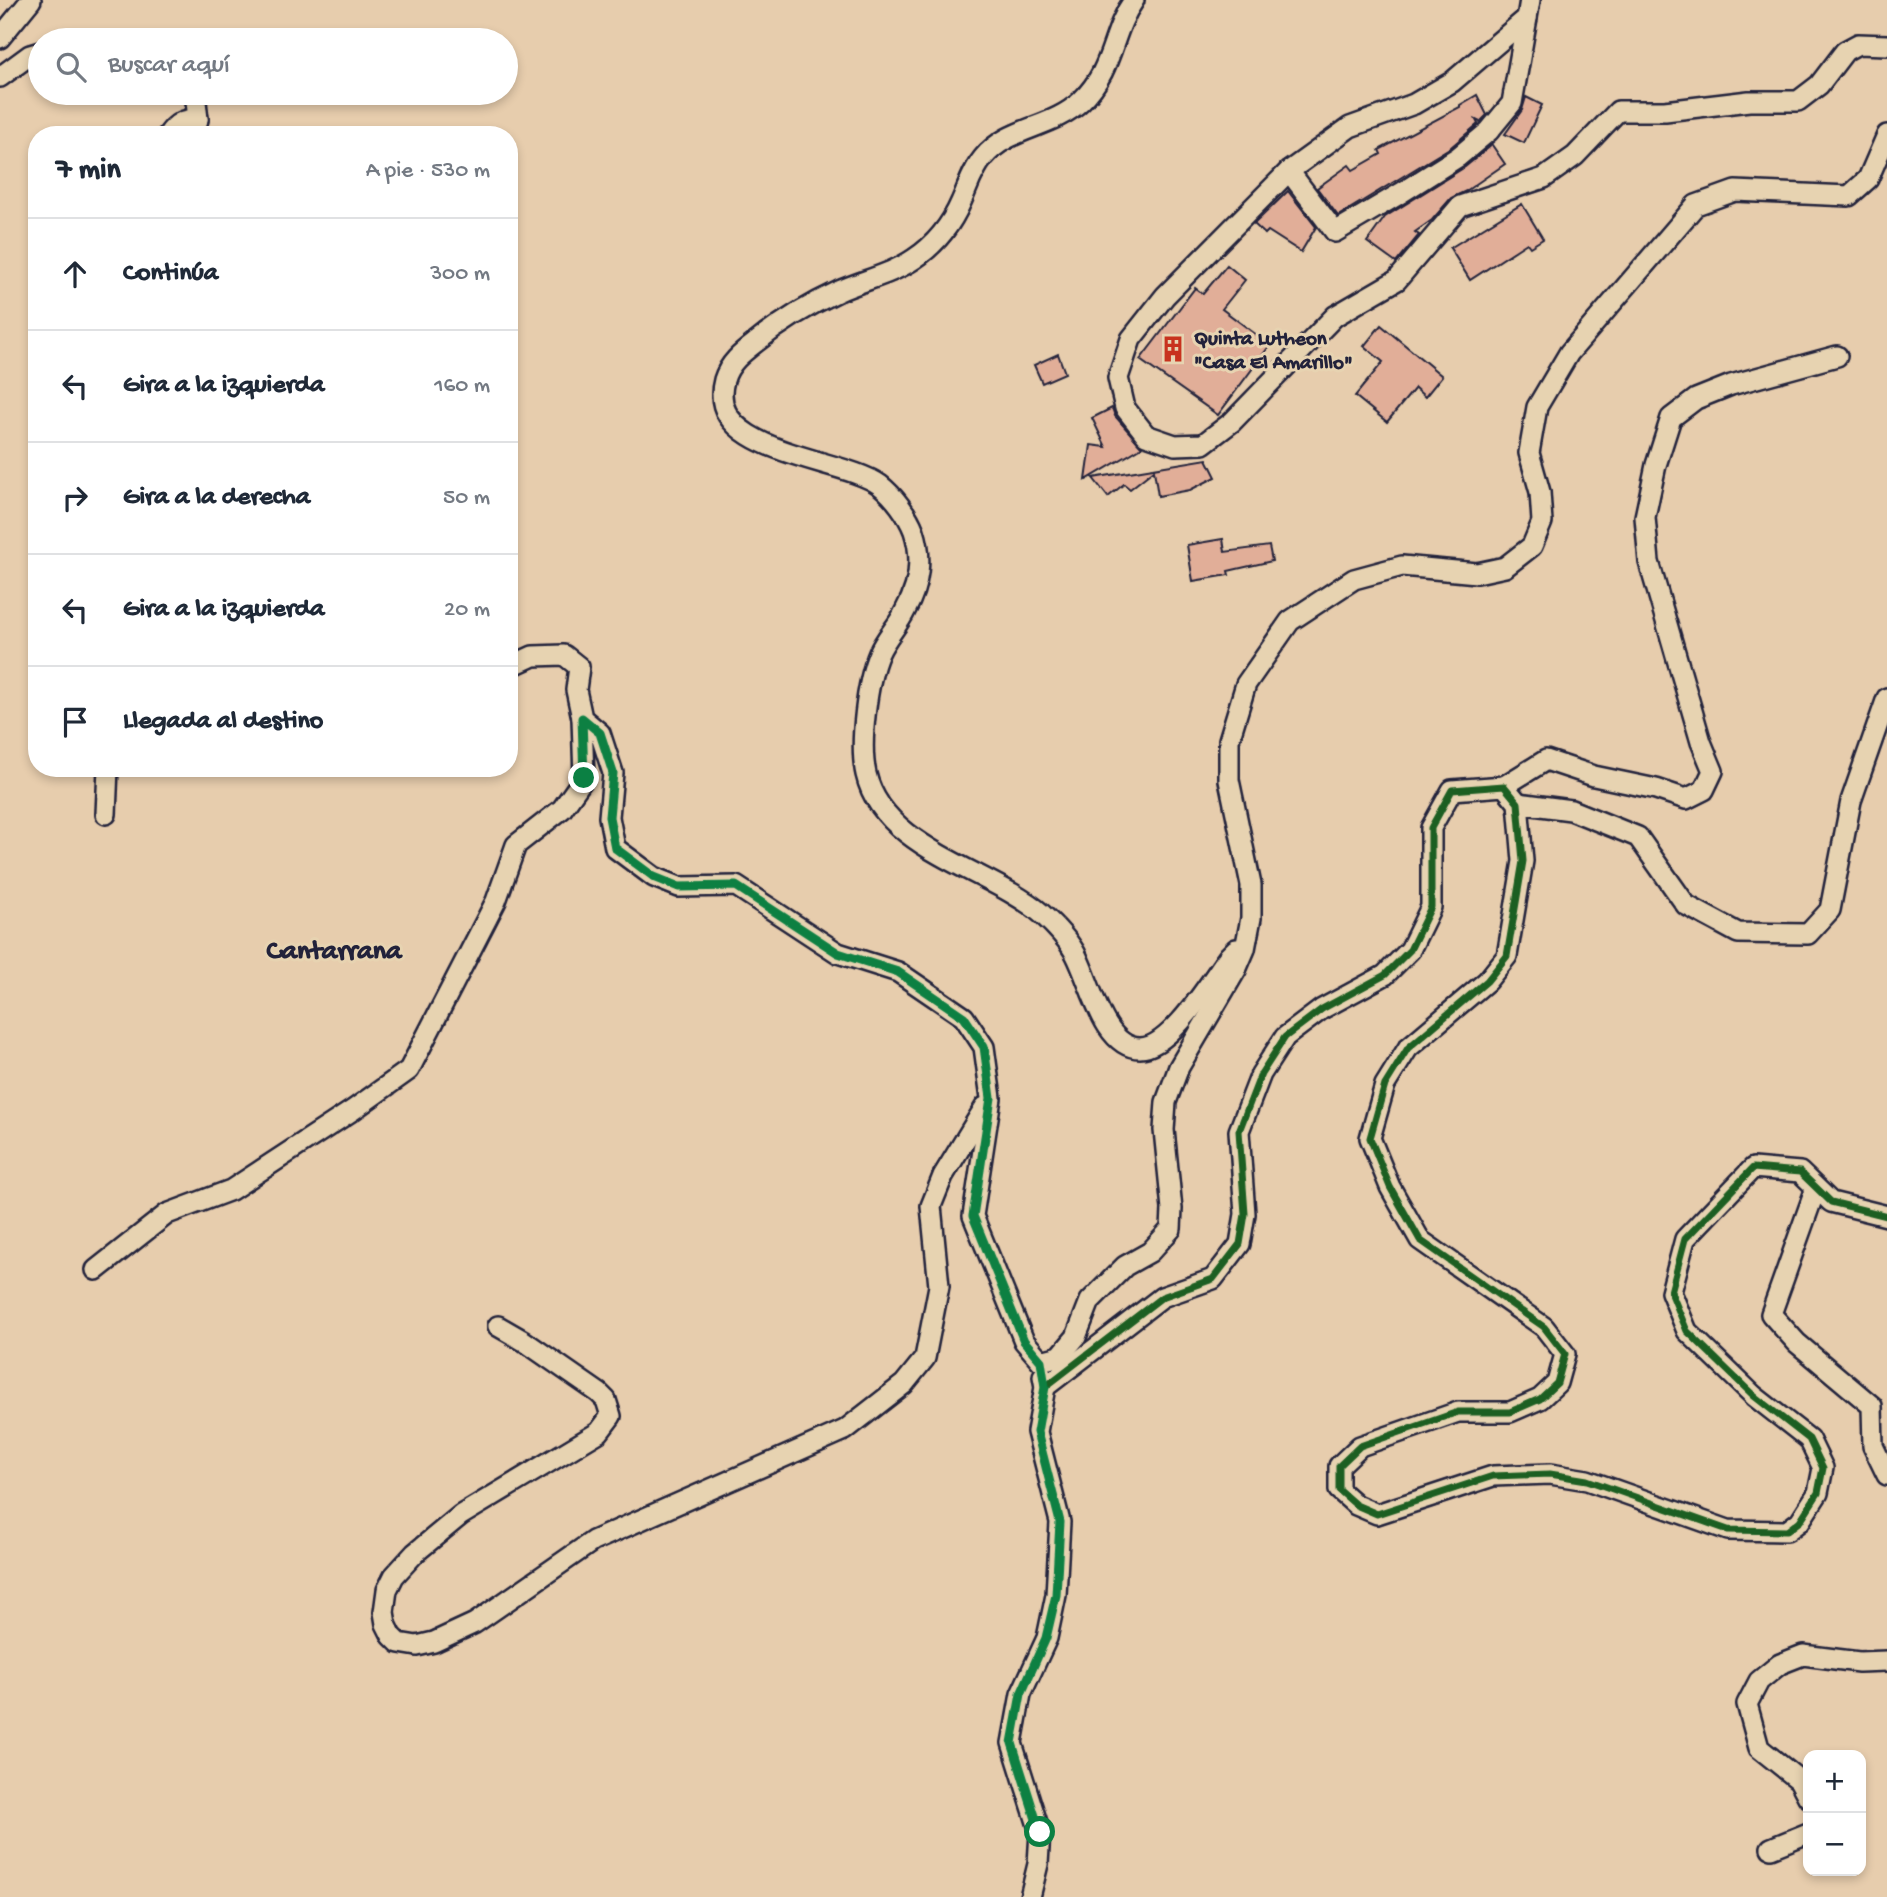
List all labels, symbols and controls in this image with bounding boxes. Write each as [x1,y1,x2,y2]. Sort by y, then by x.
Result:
search box [28,28,518,105]
icon: search [52,48,90,86]
text: Buscar aquí [108,51,230,82]
text: 7 min [56,154,121,189]
text: A pie · 530 m [366,158,490,185]
icon: ahead [56,255,94,293]
text: Continúa [123,259,218,290]
text: 300 m [430,261,490,288]
place label: Quinta Lutheon "Casa El Amarillo" [1194,328,1353,377]
building icon: Quinta Lutheon "Casa El Amarillo" [1158,334,1188,364]
icon: left [56,367,94,405]
text: Gira a la izquierda [123,371,325,402]
text: 160 m [434,373,490,400]
icon: right [56,479,94,517]
text: Gira a la derecha [123,483,310,514]
text: 50 m [443,485,490,512]
icon: left [56,591,94,629]
text: Gira a la izquierda [123,595,325,626]
text: 20 m [444,597,490,624]
icon: arrive [56,703,94,741]
text: Llegada al destino [123,707,323,738]
route end [568,762,599,793]
district label: Cantarrana [266,936,403,969]
map controls [1803,1750,1866,1876]
button: + [1803,1750,1866,1813]
button: − [1803,1813,1866,1876]
route start [1024,1816,1055,1847]

